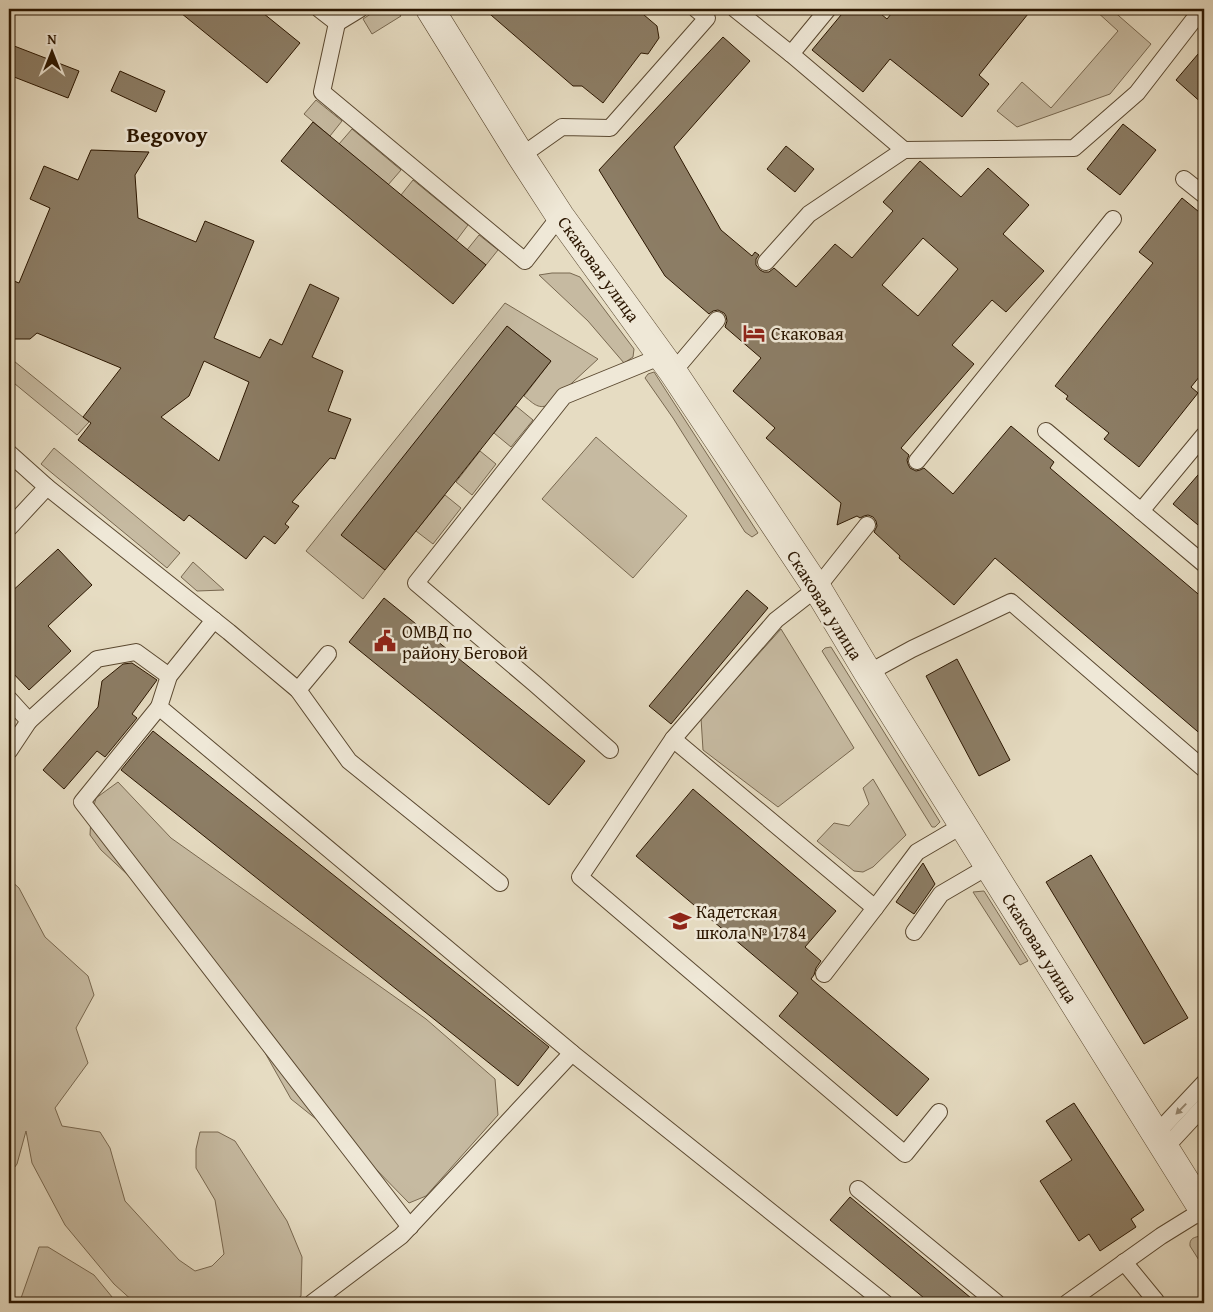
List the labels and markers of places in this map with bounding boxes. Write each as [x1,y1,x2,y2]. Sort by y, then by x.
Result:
hotel icon: Скаковая [741,320,767,346]
place label: Скаковая [771,320,844,347]
place label: ОМВД по району Беговой [402,618,528,666]
public building icon: ОМВД по району Беговой [372,628,398,654]
place label: Кадетская школа № 1784 [696,898,806,946]
school or university icon: Кадетская школа № 1784 [667,908,693,934]

